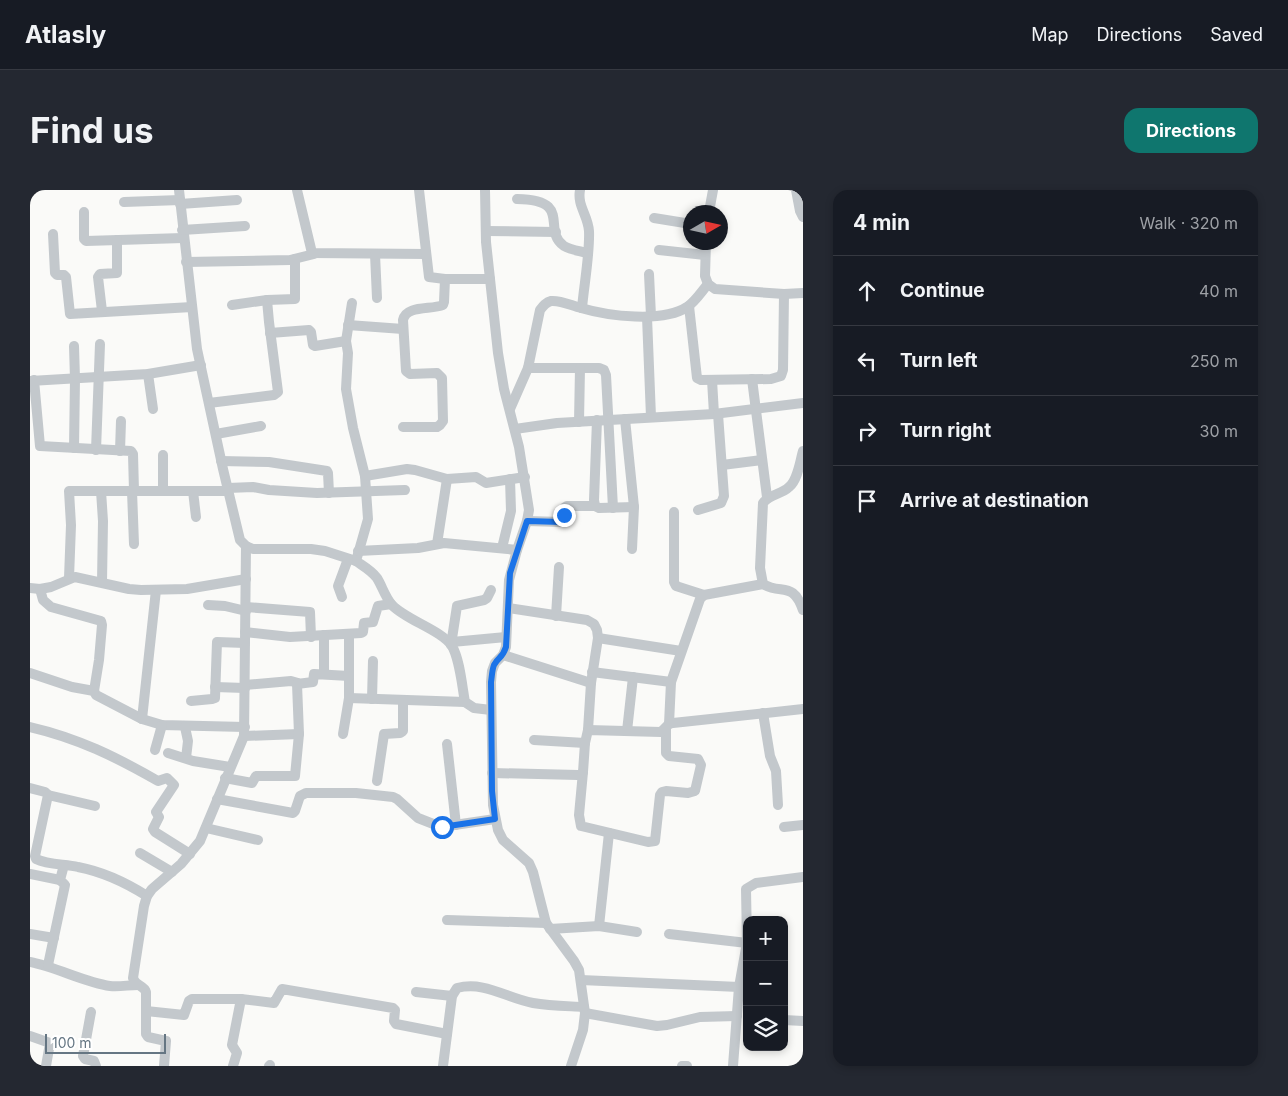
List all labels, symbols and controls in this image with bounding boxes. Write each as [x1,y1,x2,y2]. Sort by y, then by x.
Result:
text: Atlasly [25,20,106,49]
text: Map [1031,24,1069,45]
text: Directions [1097,24,1182,45]
text: Saved [1210,24,1263,45]
button: Directions [1124,108,1258,153]
text: Find us [30,109,154,151]
north arrow [683,205,728,250]
text: 4 min [853,210,910,235]
text: Walk · 320 m [1140,213,1238,233]
icon: ahead [853,277,881,305]
text: Continue [900,279,985,302]
text: 40 m [1199,281,1238,301]
icon: left [853,347,881,375]
text: Turn left [900,349,978,372]
text: 250 m [1190,351,1238,371]
icon: right [853,417,881,445]
text: Turn right [900,419,991,442]
text: 30 m [1200,421,1238,441]
icon: arrive [853,487,881,515]
text: Arrive at destination [900,489,1089,512]
route end [553,504,576,527]
route start [431,816,454,839]
map controls [743,916,788,1051]
button: + [743,916,788,961]
button: − [743,961,788,1006]
button: layers [743,1006,788,1051]
scale bar [45,1031,166,1054]
text: 100 m [52,1034,92,1051]

